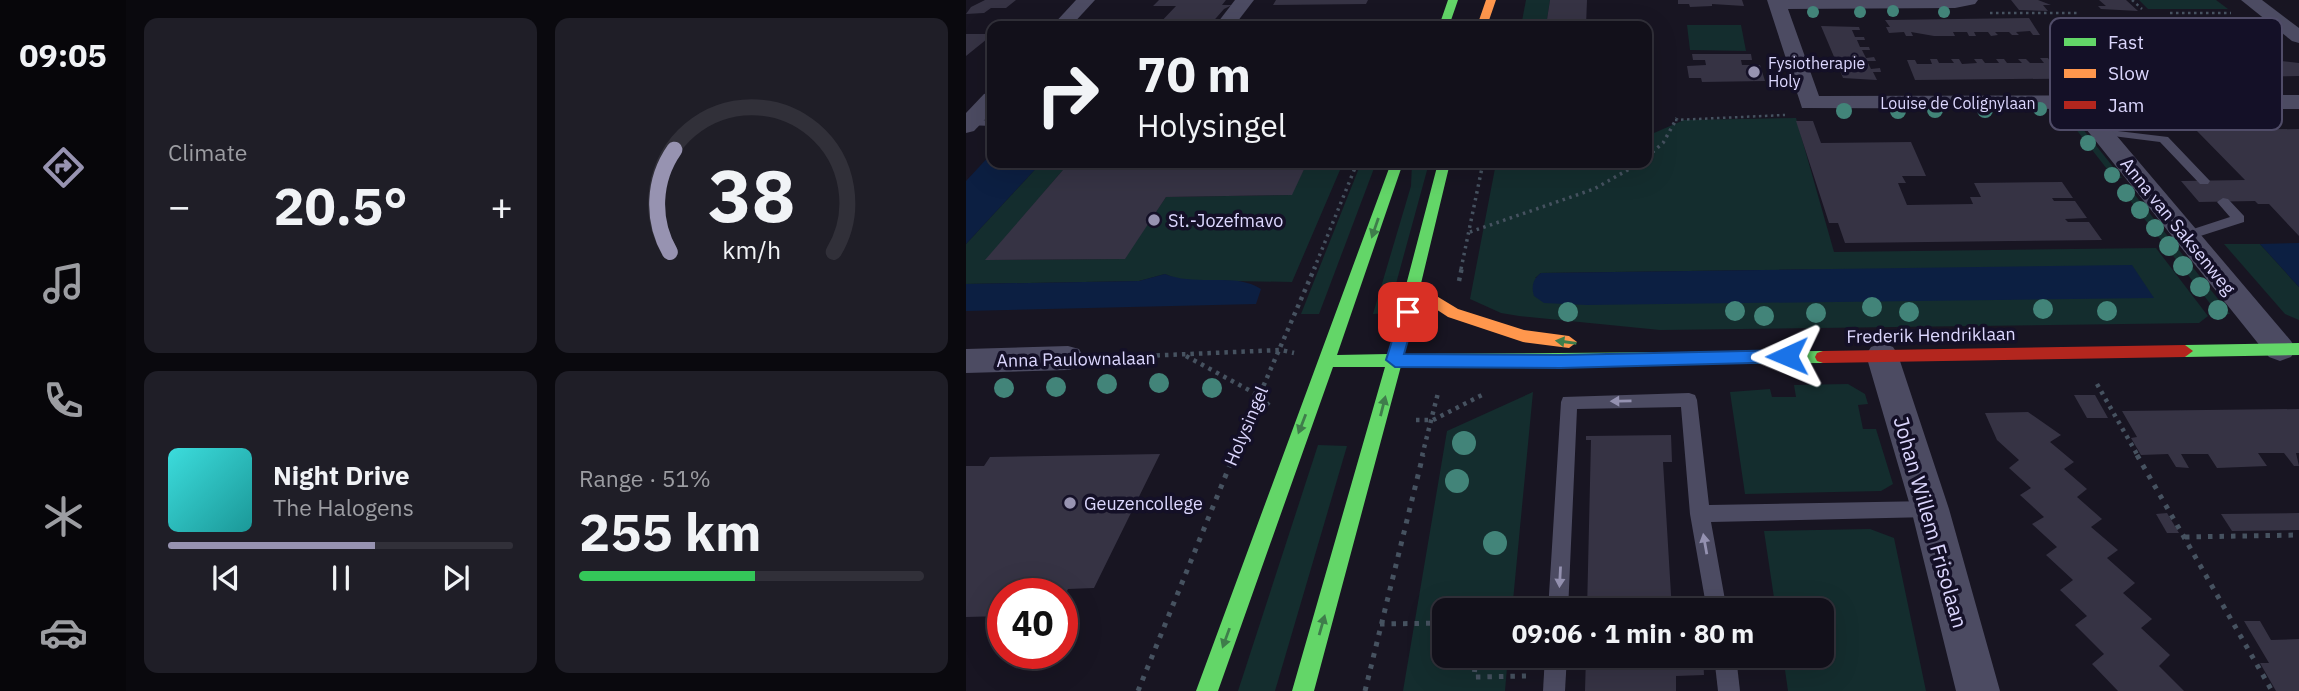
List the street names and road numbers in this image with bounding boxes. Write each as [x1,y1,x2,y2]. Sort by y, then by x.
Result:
street label: Louise de Colignylaan [1880,93,2036,113]
street label: Anna van Saksenweg [2116,153,2241,300]
street label: Frederik Hendriklaan [1846,322,2016,348]
street label: Anna Paulownalaan [996,346,1156,372]
street label: Holysingel [1219,383,1273,469]
street label: Johan Willem Frisolaan [1887,413,1975,631]

